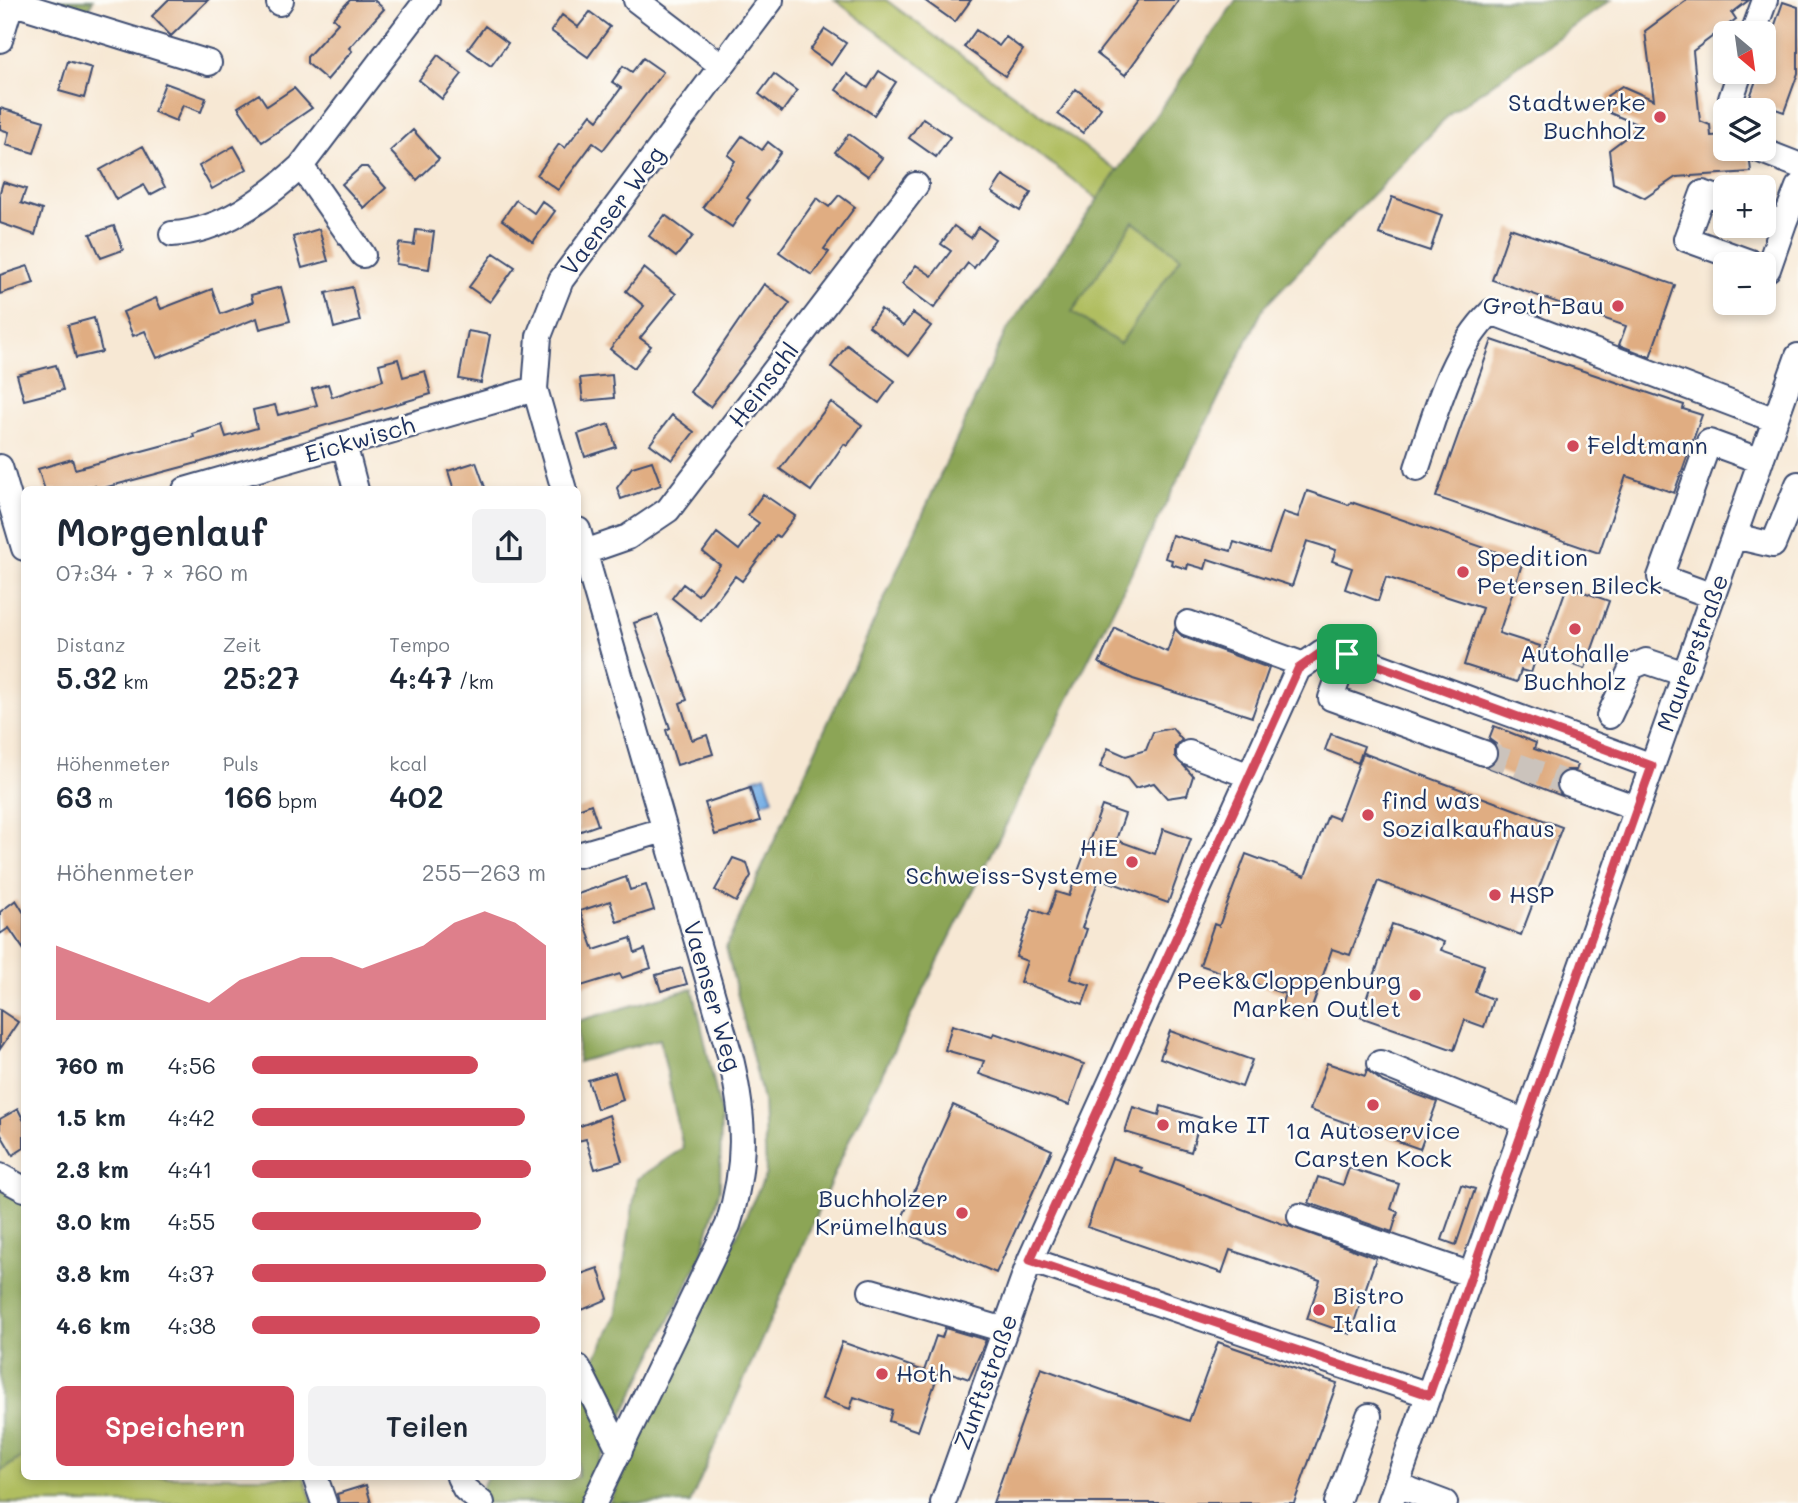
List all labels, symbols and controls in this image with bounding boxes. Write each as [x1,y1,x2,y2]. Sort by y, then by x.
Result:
north arrow [1713,21,1776,84]
map controls [1713,21,1776,315]
place label: Stadtwerke Buchholz [1508,86,1646,145]
button: layers [1713,98,1776,161]
marker: Stadtwerke Buchholz [1652,109,1668,125]
street label: Vaenser Weg [553,139,671,281]
button: + [1713,175,1776,238]
button: − [1713,252,1776,315]
place label: Groth-Bau [1483,289,1604,320]
marker: Groth-Bau [1610,298,1626,314]
street label: Heinsahl [721,335,805,433]
street label: Eickwisch [301,408,418,469]
place label: Feldtmann [1587,429,1708,460]
marker: Feldtmann [1565,438,1581,454]
text: Morgenlauf [56,506,267,556]
button: share [472,509,546,583]
place label: Spedition Petersen Bileck [1477,541,1661,600]
text: 07:34 · 7 × 760 m [56,557,248,587]
marker: Spedition Petersen Bileck [1455,564,1471,580]
street label: Maurerstraße [1649,569,1734,736]
marker: Autohalle Buchholz [1567,621,1583,637]
pin [1317,624,1377,684]
text: Distanz [56,632,125,657]
text: Zeit [223,632,261,657]
text: Tempo [389,632,450,657]
icon: arrive [1328,635,1366,673]
place label: Autohalle Buchholz [1520,637,1630,696]
text: 5.32 [56,657,117,697]
text: 25:27 [223,657,300,697]
text: 4:47 [389,657,453,697]
text: km [117,669,149,694]
text: /km [453,669,494,694]
text: Höhenmeter [56,751,170,776]
text: Puls [223,751,259,776]
text: kcal [389,751,427,776]
text: 63 [56,776,92,816]
text: 166 [223,776,272,816]
text: 402 [389,776,444,816]
place label: find was Sozialkaufhaus [1382,784,1555,843]
text: m [92,788,113,813]
text: bpm [272,788,317,813]
marker: find was Sozialkaufhaus [1360,807,1376,823]
place label: HiE Schweiss-Systeme [905,831,1118,890]
marker: HiE Schweiss-Systeme [1124,854,1140,870]
text: Höhenmeter [56,857,194,887]
text: 255–263 m [422,857,546,887]
place label: HSP [1509,878,1554,909]
marker: HSP [1487,887,1503,903]
street label: Vaenser Weg [677,917,750,1074]
place label: Peek&Cloppenburg Marken Outlet [1177,964,1401,1023]
marker: Peek&Cloppenburg Marken Outlet [1407,987,1423,1003]
text: 760 m [56,1050,124,1080]
text: 4:56 [168,1050,216,1080]
marker: 1a Autoservice Carsten Kock [1365,1097,1381,1113]
text: 1.5 km [56,1102,126,1132]
text: 4:42 [168,1102,215,1132]
place label: make IT [1177,1108,1270,1139]
place label: 1a Autoservice Carsten Kock [1285,1114,1461,1173]
marker: make IT [1155,1117,1171,1133]
text: 2.3 km [56,1154,129,1184]
text: 4:41 [168,1154,212,1184]
place label: Buchholzer Krümelhaus [815,1182,948,1241]
marker: Buchholzer Krümelhaus [954,1205,970,1221]
text: 3.0 km [56,1206,131,1236]
text: 4:55 [168,1206,215,1236]
text: 3.8 km [56,1258,130,1288]
text: 4:37 [168,1258,215,1288]
place label: Bistro Italia [1333,1279,1404,1338]
marker: Bistro Italia [1311,1302,1327,1318]
text: 4.6 km [56,1310,131,1340]
text: 4:38 [168,1310,216,1340]
street label: Zunftstraße [946,1310,1023,1453]
place label: Hoth [896,1357,951,1388]
marker: Hoth [874,1366,890,1382]
button: Speichern [56,1386,294,1466]
button: Teilen [308,1386,546,1466]

